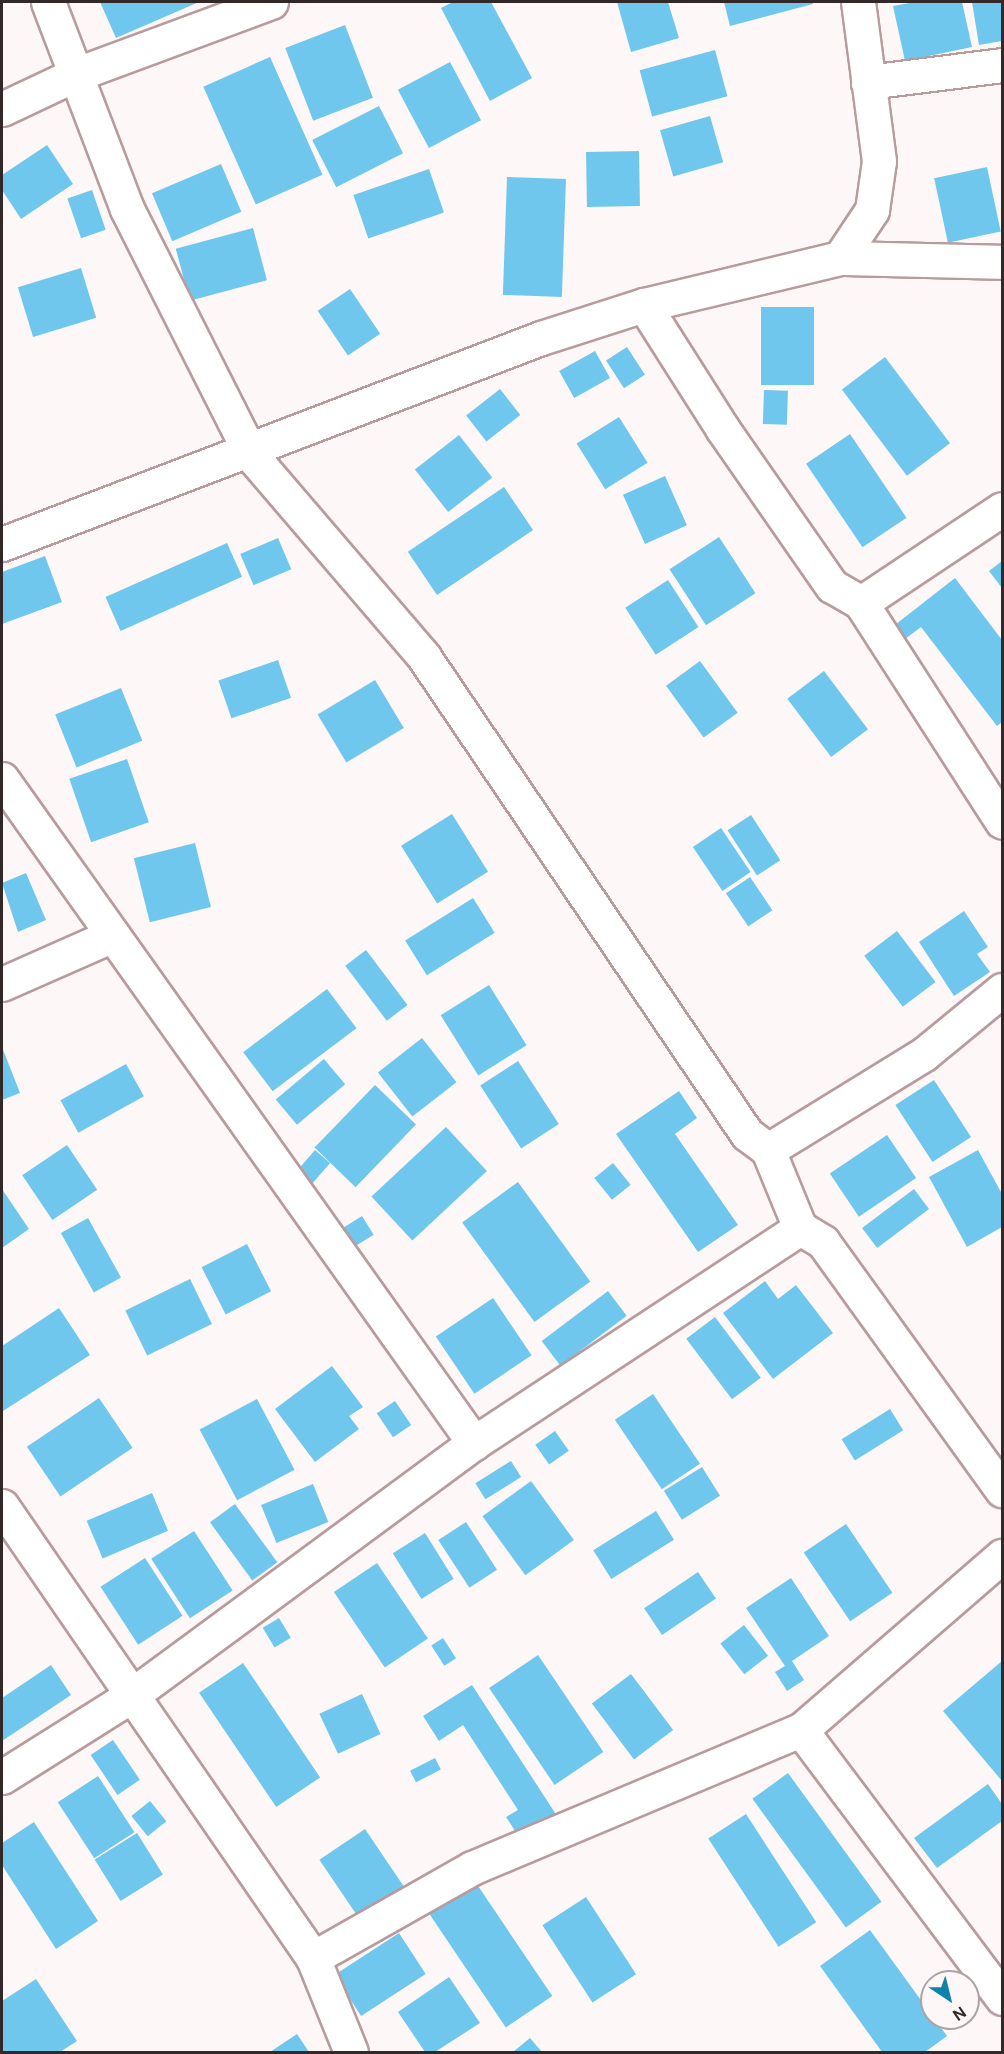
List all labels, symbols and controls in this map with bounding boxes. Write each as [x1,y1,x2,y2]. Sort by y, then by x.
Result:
north arrow [920,1970,980,2030]
text: N [949,2002,970,2025]

